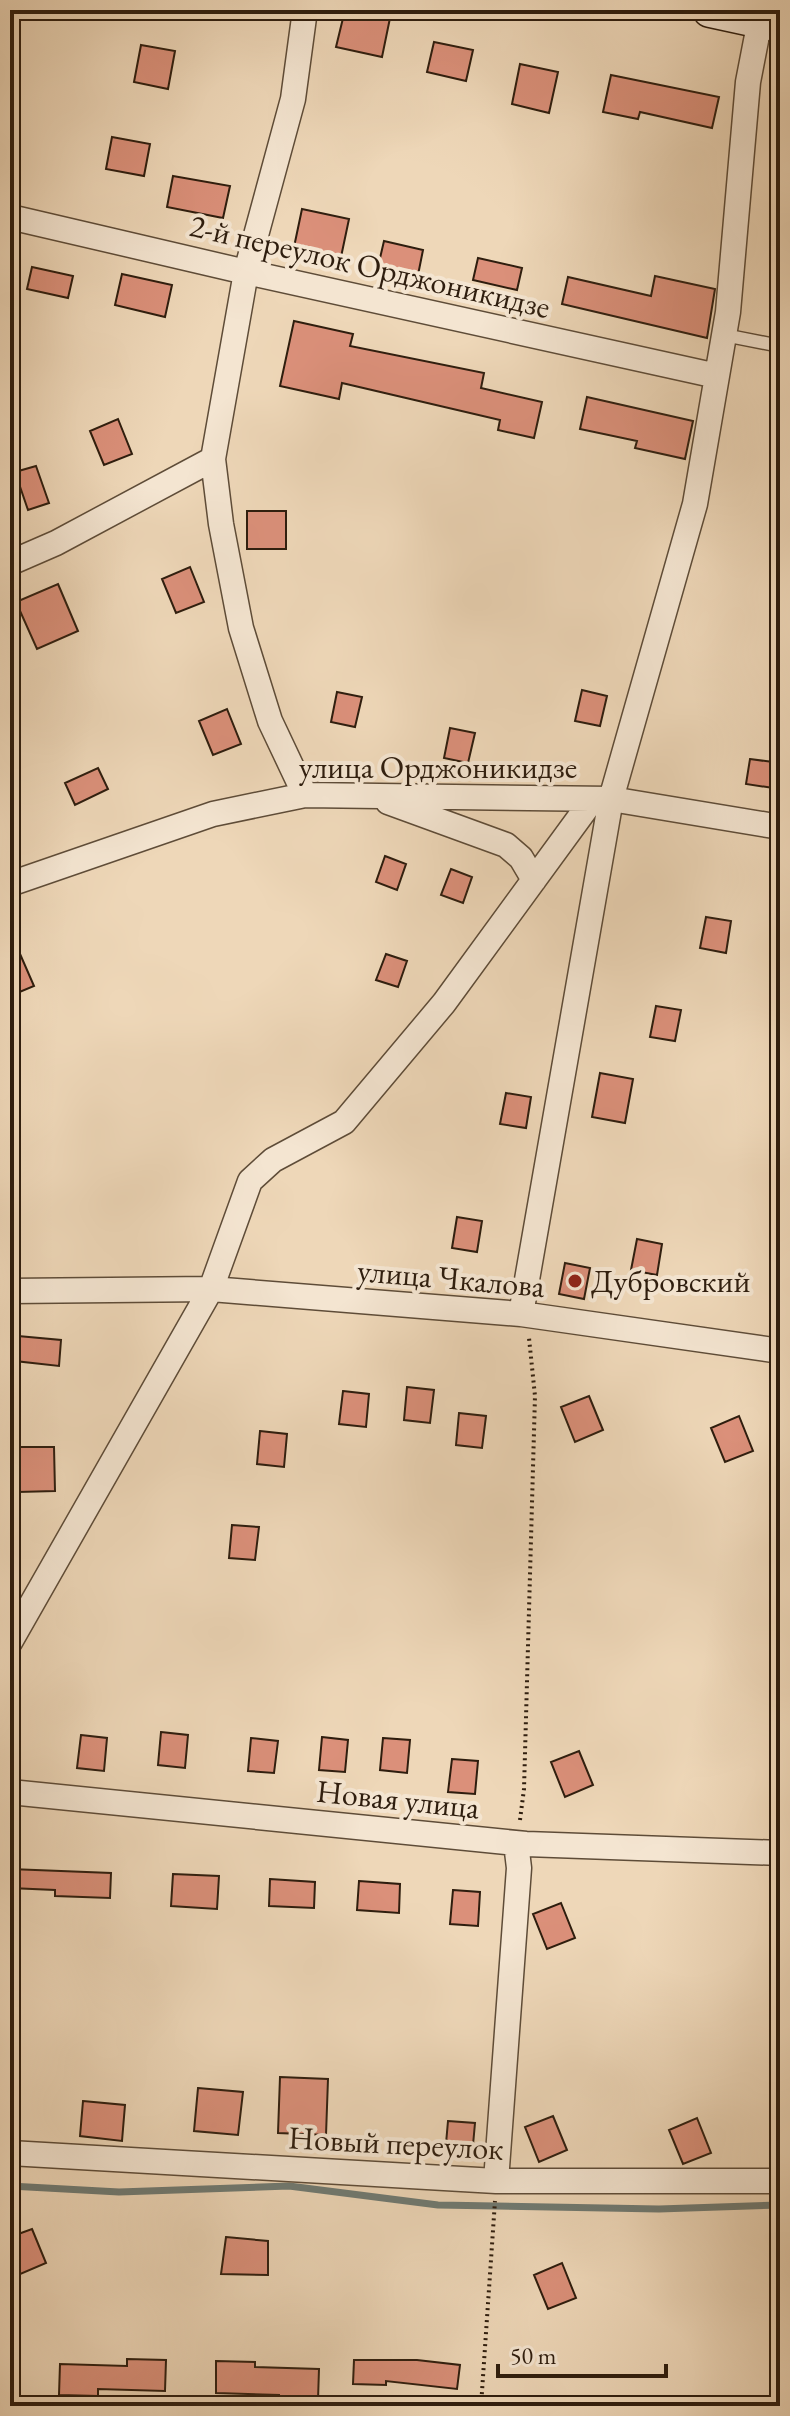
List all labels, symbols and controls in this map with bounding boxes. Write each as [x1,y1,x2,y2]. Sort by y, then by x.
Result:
street label: 2-й переулок Орджоникидзе [186,204,554,328]
street label: улица Орджоникидзе [299,746,577,788]
street label: улица Чкалова [356,1249,547,1307]
place label: Дубровский [591,1260,750,1302]
marker: Дубровский [566,1272,584,1290]
street label: Новая улица [314,1770,482,1828]
street label: Новый переулок [287,2116,505,2170]
scale bar [498,2328,666,2378]
text: 50 m [510,2340,557,2371]

